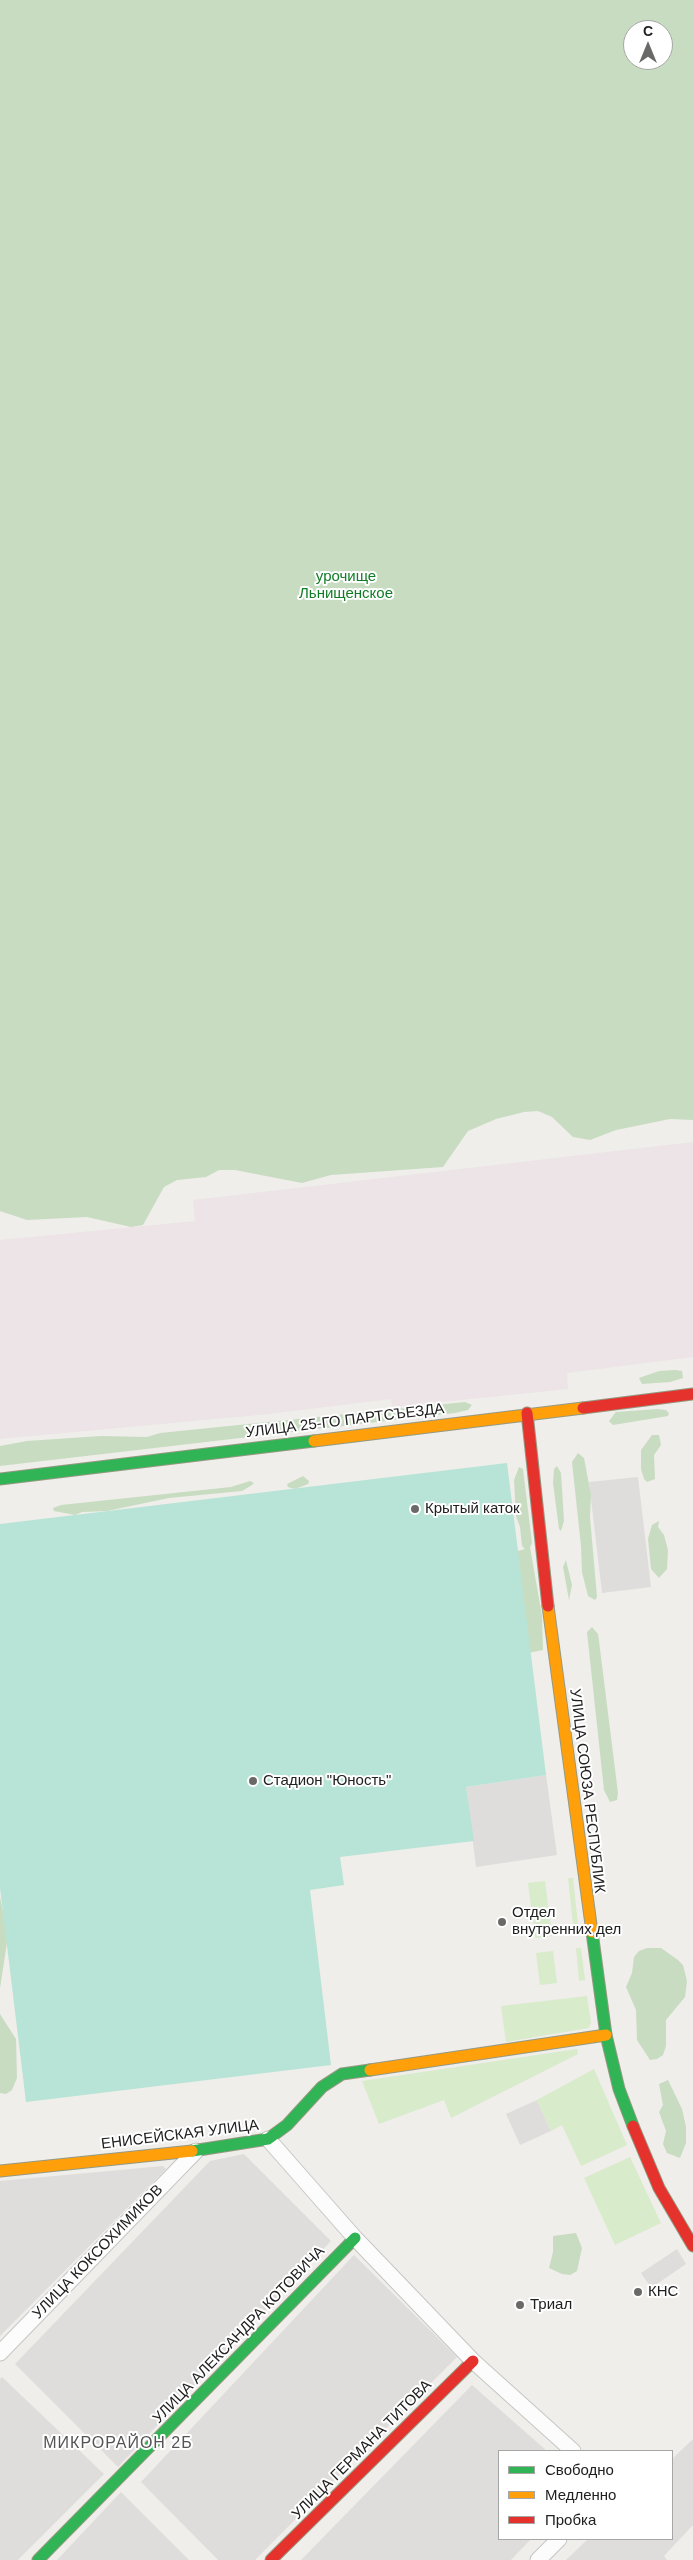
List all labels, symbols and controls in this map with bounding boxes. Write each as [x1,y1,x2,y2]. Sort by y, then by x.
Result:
north arrow [623,20,673,70]
text: С [643,23,653,39]
park label: урочище Льнищенское [299,568,393,603]
street label: УЛИЦА 25-ГО ПАРТСЪЕЗДА [245,1400,445,1442]
place label: Крытый каток [425,1500,520,1518]
marker: Крытый каток [409,1503,421,1515]
street label: УЛИЦА СОЮЗА РЕСПУБЛИК [566,1688,608,1894]
place label: Стадион "Юность" [263,1772,391,1790]
marker: Стадион "Юность" [247,1775,259,1787]
place label: Отдел внутренних дел [512,1904,621,1939]
marker: Отдел внутренних дел [496,1916,508,1928]
street label: ЕНИСЕЙСКАЯ УЛИЦА [100,2116,260,2154]
street label: УЛИЦА КОКСОХИМИКОВ [29,2181,167,2323]
street label: УЛИЦА АЛЕКСАНДРА КОТОВИЧА [149,2243,329,2427]
place label: КНС [648,2283,678,2301]
marker: КНС [632,2286,644,2298]
place label: Триал [530,2296,572,2314]
marker: Триал [514,2299,526,2311]
street label: УЛИЦА ГЕРМАНА ТИТОВА [288,2376,436,2524]
district label: МИКРОРАЙОН 2Б [42,2434,194,2454]
legend [498,2450,673,2540]
text: Свободно [545,2461,614,2478]
text: Медленно [545,2486,616,2503]
text: Пробка [545,2511,596,2528]

